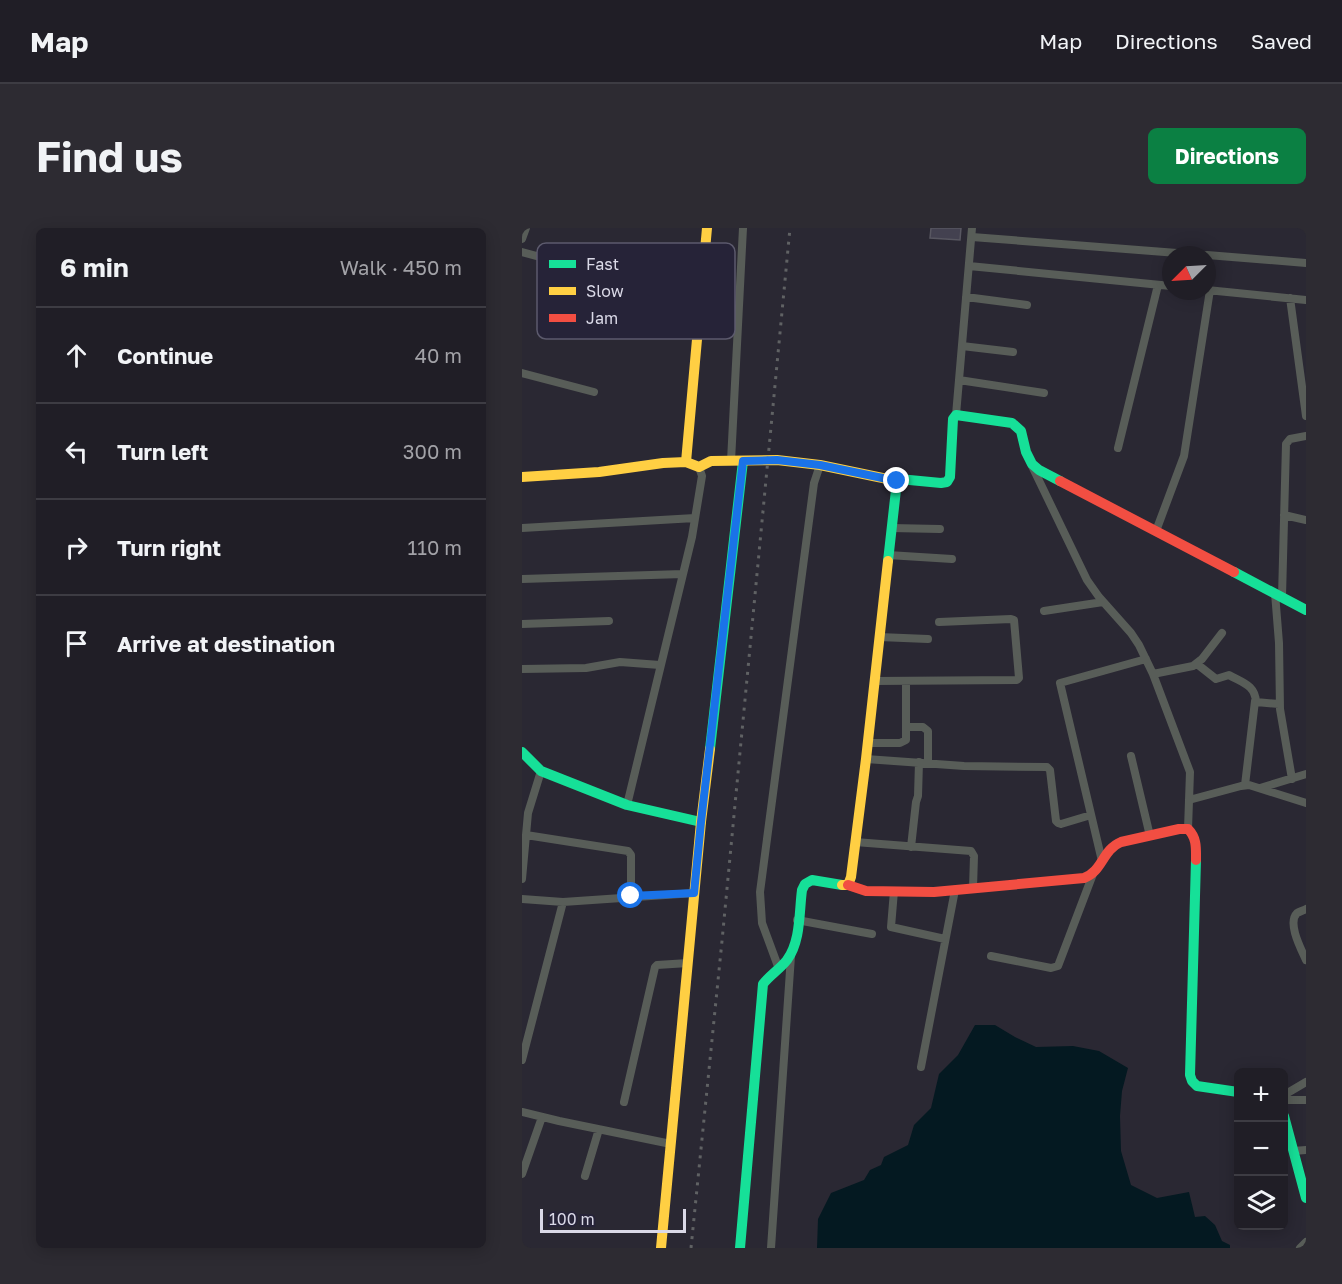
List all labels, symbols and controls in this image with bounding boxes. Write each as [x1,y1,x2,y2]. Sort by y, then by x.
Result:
text: Map [30,25,88,58]
text: Map [1039,28,1082,54]
text: Directions [1115,28,1218,54]
text: Saved [1251,28,1312,54]
button: Directions [1148,128,1306,184]
text: Find us [36,131,183,181]
legend [537,243,735,339]
north arrow [1162,246,1216,300]
text: 6 min [60,252,129,283]
text: Fast [586,254,619,274]
text: Walk · 450 m [340,255,462,279]
text: Slow [586,281,624,301]
text: Jam [586,308,618,328]
icon: ahead [60,339,93,372]
text: Continue [117,342,213,369]
text: 40 m [415,343,462,367]
icon: left [60,435,93,468]
text: Turn left [117,438,208,465]
text: 300 m [403,439,462,463]
route end [883,467,909,493]
icon: right [60,531,93,564]
text: Turn right [117,534,221,561]
text: 110 m [408,535,462,559]
icon: arrive [60,627,93,660]
text: Arrive at destination [117,630,335,657]
route start [617,882,643,908]
map controls [1234,1068,1288,1230]
button: + [1234,1068,1288,1122]
button: − [1234,1122,1288,1176]
button: layers [1234,1176,1288,1230]
scale bar [540,1206,686,1234]
text: 100 m [549,1209,595,1229]

